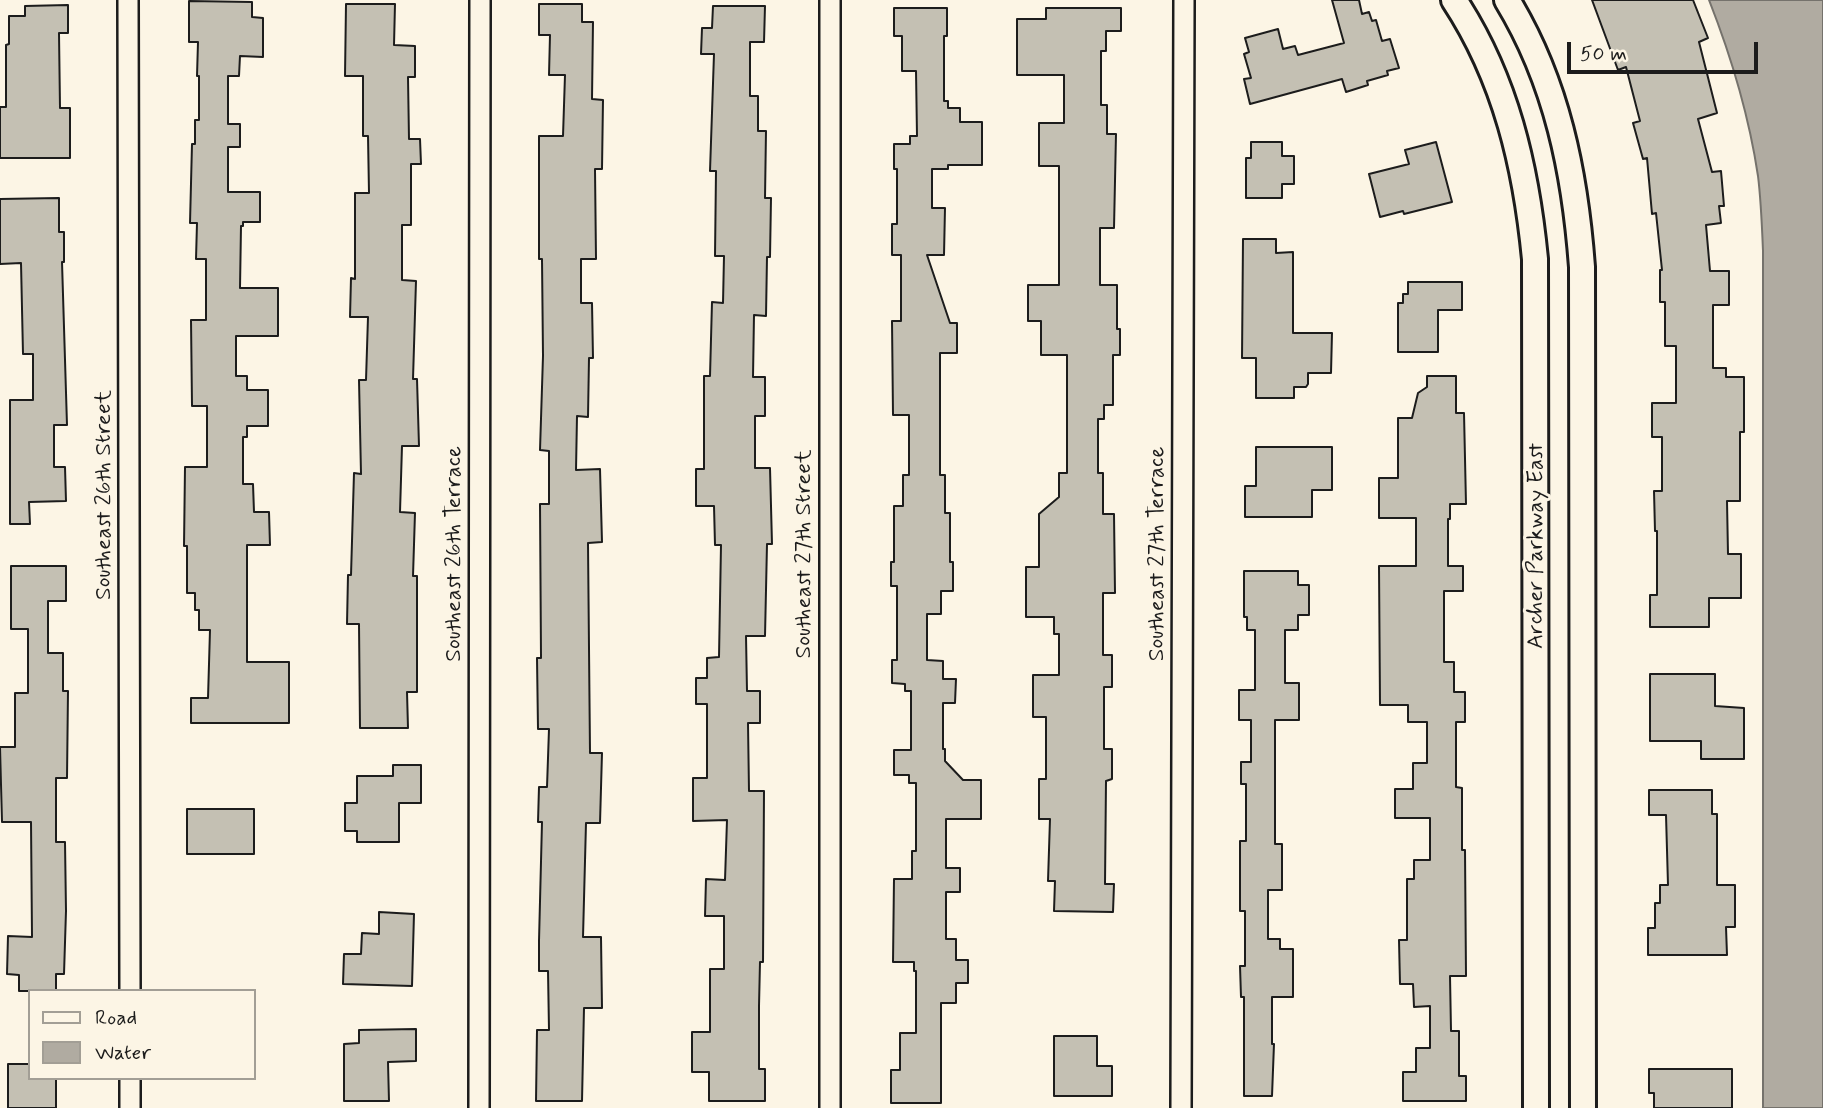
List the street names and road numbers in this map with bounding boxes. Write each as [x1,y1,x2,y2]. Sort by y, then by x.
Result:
street label: Southeast 26th Street [91,390,119,600]
street label: Archer Parkway East [1523,443,1551,649]
street label: Southeast 26th Terrace [441,446,469,662]
street label: Southeast 27th Terrace [1144,447,1172,661]
street label: Southeast 27th Street [791,450,819,658]

